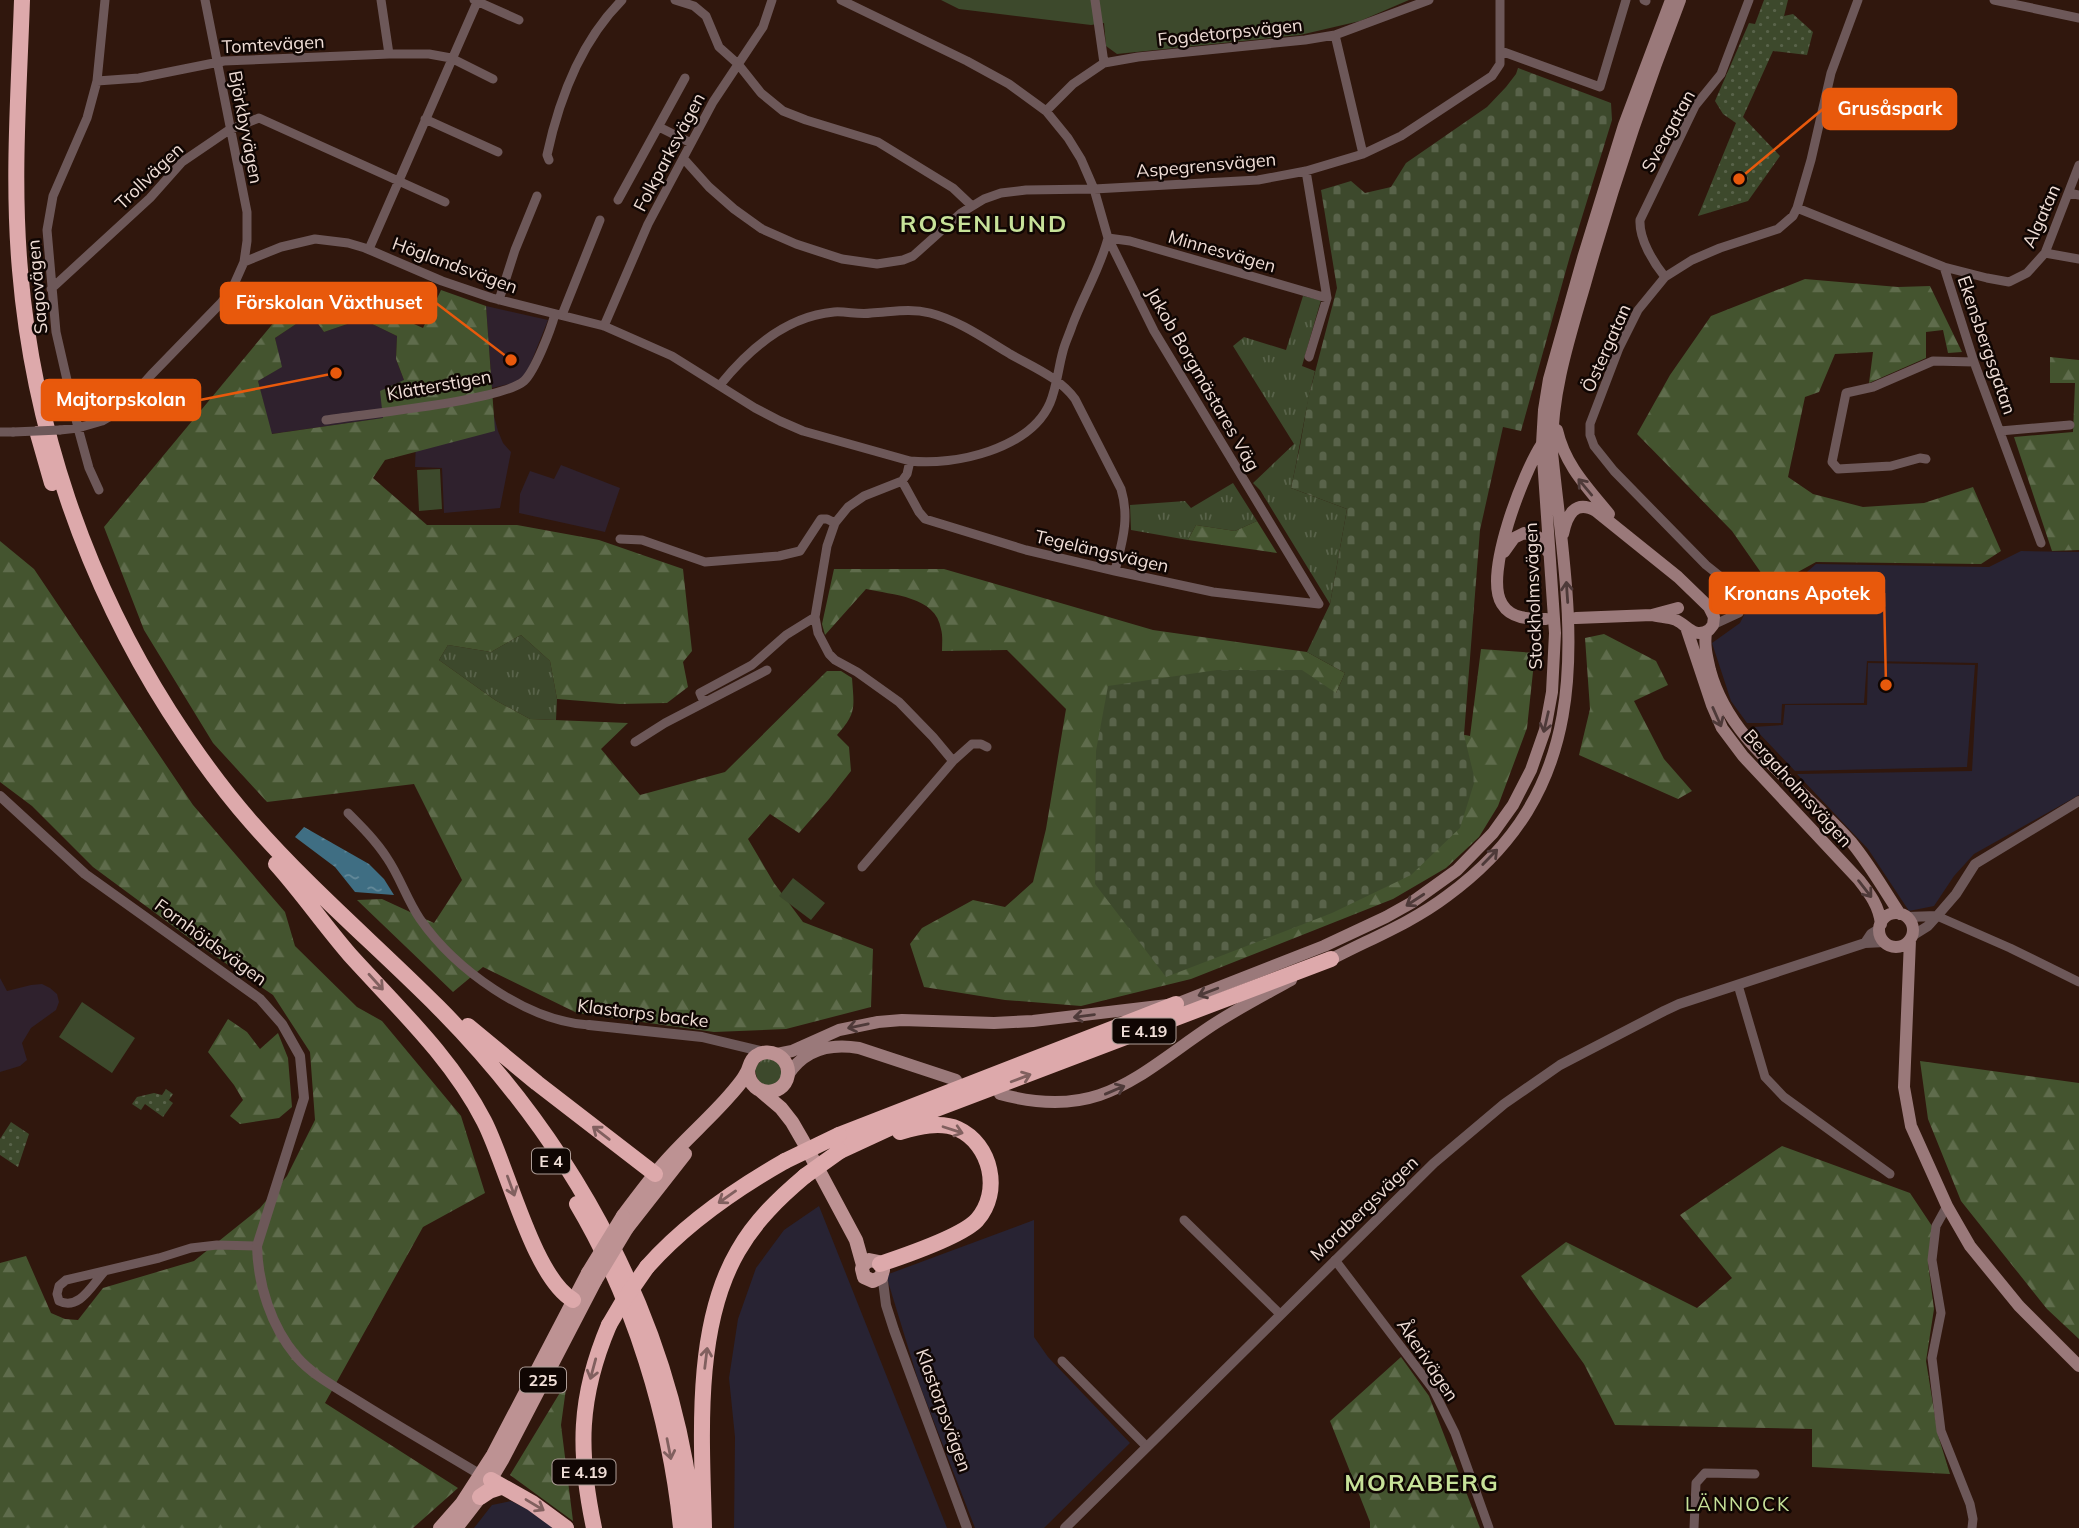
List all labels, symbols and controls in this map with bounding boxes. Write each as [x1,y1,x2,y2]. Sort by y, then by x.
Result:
street label: Fogdetorpsvägen [1156,13,1304,51]
street label: Tomtevägen [221,30,325,58]
street label: Björkbyvägen [224,69,268,185]
street label: Sveagatan [1636,86,1700,176]
street label: Folkparksvägen [628,89,710,215]
callout: Grusåspark [1823,89,1956,129]
text: Grusåspark [1837,96,1943,120]
street label: Trollvägen [110,138,188,214]
street label: Aspegrensvägen [1135,147,1277,183]
street label: Algatan [2017,181,2065,251]
district label: ROSENLUND [900,208,1068,238]
street label: Minnesvägen [1166,225,1278,277]
street label: Höglandsvägen [389,232,521,298]
street label: Sagovägen [21,239,53,335]
street label: Ekensbergsgatan [1953,273,2021,417]
callout: Förskolan Växthuset [221,283,436,323]
street label: Jakob Borgmästares Väg [1141,283,1265,475]
text: Förskolan Växthuset [236,290,422,314]
street label: Östergatan [1576,300,1636,396]
street label: Klätterstigen [385,365,493,405]
callout: Majtorpskolan [42,380,200,420]
text: Majtorpskolan [56,387,186,411]
one-way arrow [1577,478,1593,496]
street label: Stockholmsvägen [1519,522,1547,670]
street label: Tegelängsvägen [1033,524,1171,578]
callout: Kronans Apotek [1710,573,1884,613]
one-way arrow [1560,581,1573,604]
text: Kronans Apotek [1724,581,1870,605]
one-way arrow [1711,706,1724,727]
one-way arrow [1539,710,1553,733]
street label: Bergaholmsvägen [1739,724,1857,852]
one-way arrow [1482,849,1499,866]
one-way arrow [1858,879,1873,898]
one-way arrow [1406,893,1426,907]
street label: Fornhöjdsvägen [150,894,272,990]
one-way arrow [367,973,384,990]
one-way arrow [1197,986,1219,999]
street label: Klastorps backe [576,994,710,1032]
one-way arrow [1074,1010,1096,1023]
road number: E 4.19 [1112,1018,1176,1044]
one-way arrow [847,1019,870,1033]
one-way arrow [1010,1071,1032,1083]
one-way arrow [1104,1082,1125,1095]
one-way arrow [942,1124,964,1137]
one-way arrow [592,1125,610,1140]
road number: E 4 [532,1148,570,1174]
street label: Morabergsvägen [1305,1151,1423,1265]
one-way arrow [506,1174,518,1196]
one-way arrow [718,1190,737,1204]
street label: Åkerivägen [1392,1314,1464,1406]
street label: Klastorpsvägen [911,1345,977,1475]
one-way arrow [700,1348,713,1370]
one-way arrow [586,1357,599,1380]
road number: 225 [520,1368,566,1392]
one-way arrow [662,1437,676,1460]
road number: E 4.19 [552,1460,616,1484]
district label: MORABERG [1344,1467,1500,1497]
district label: LÄNNOCK [1685,1492,1791,1516]
one-way arrow [525,1499,545,1513]

